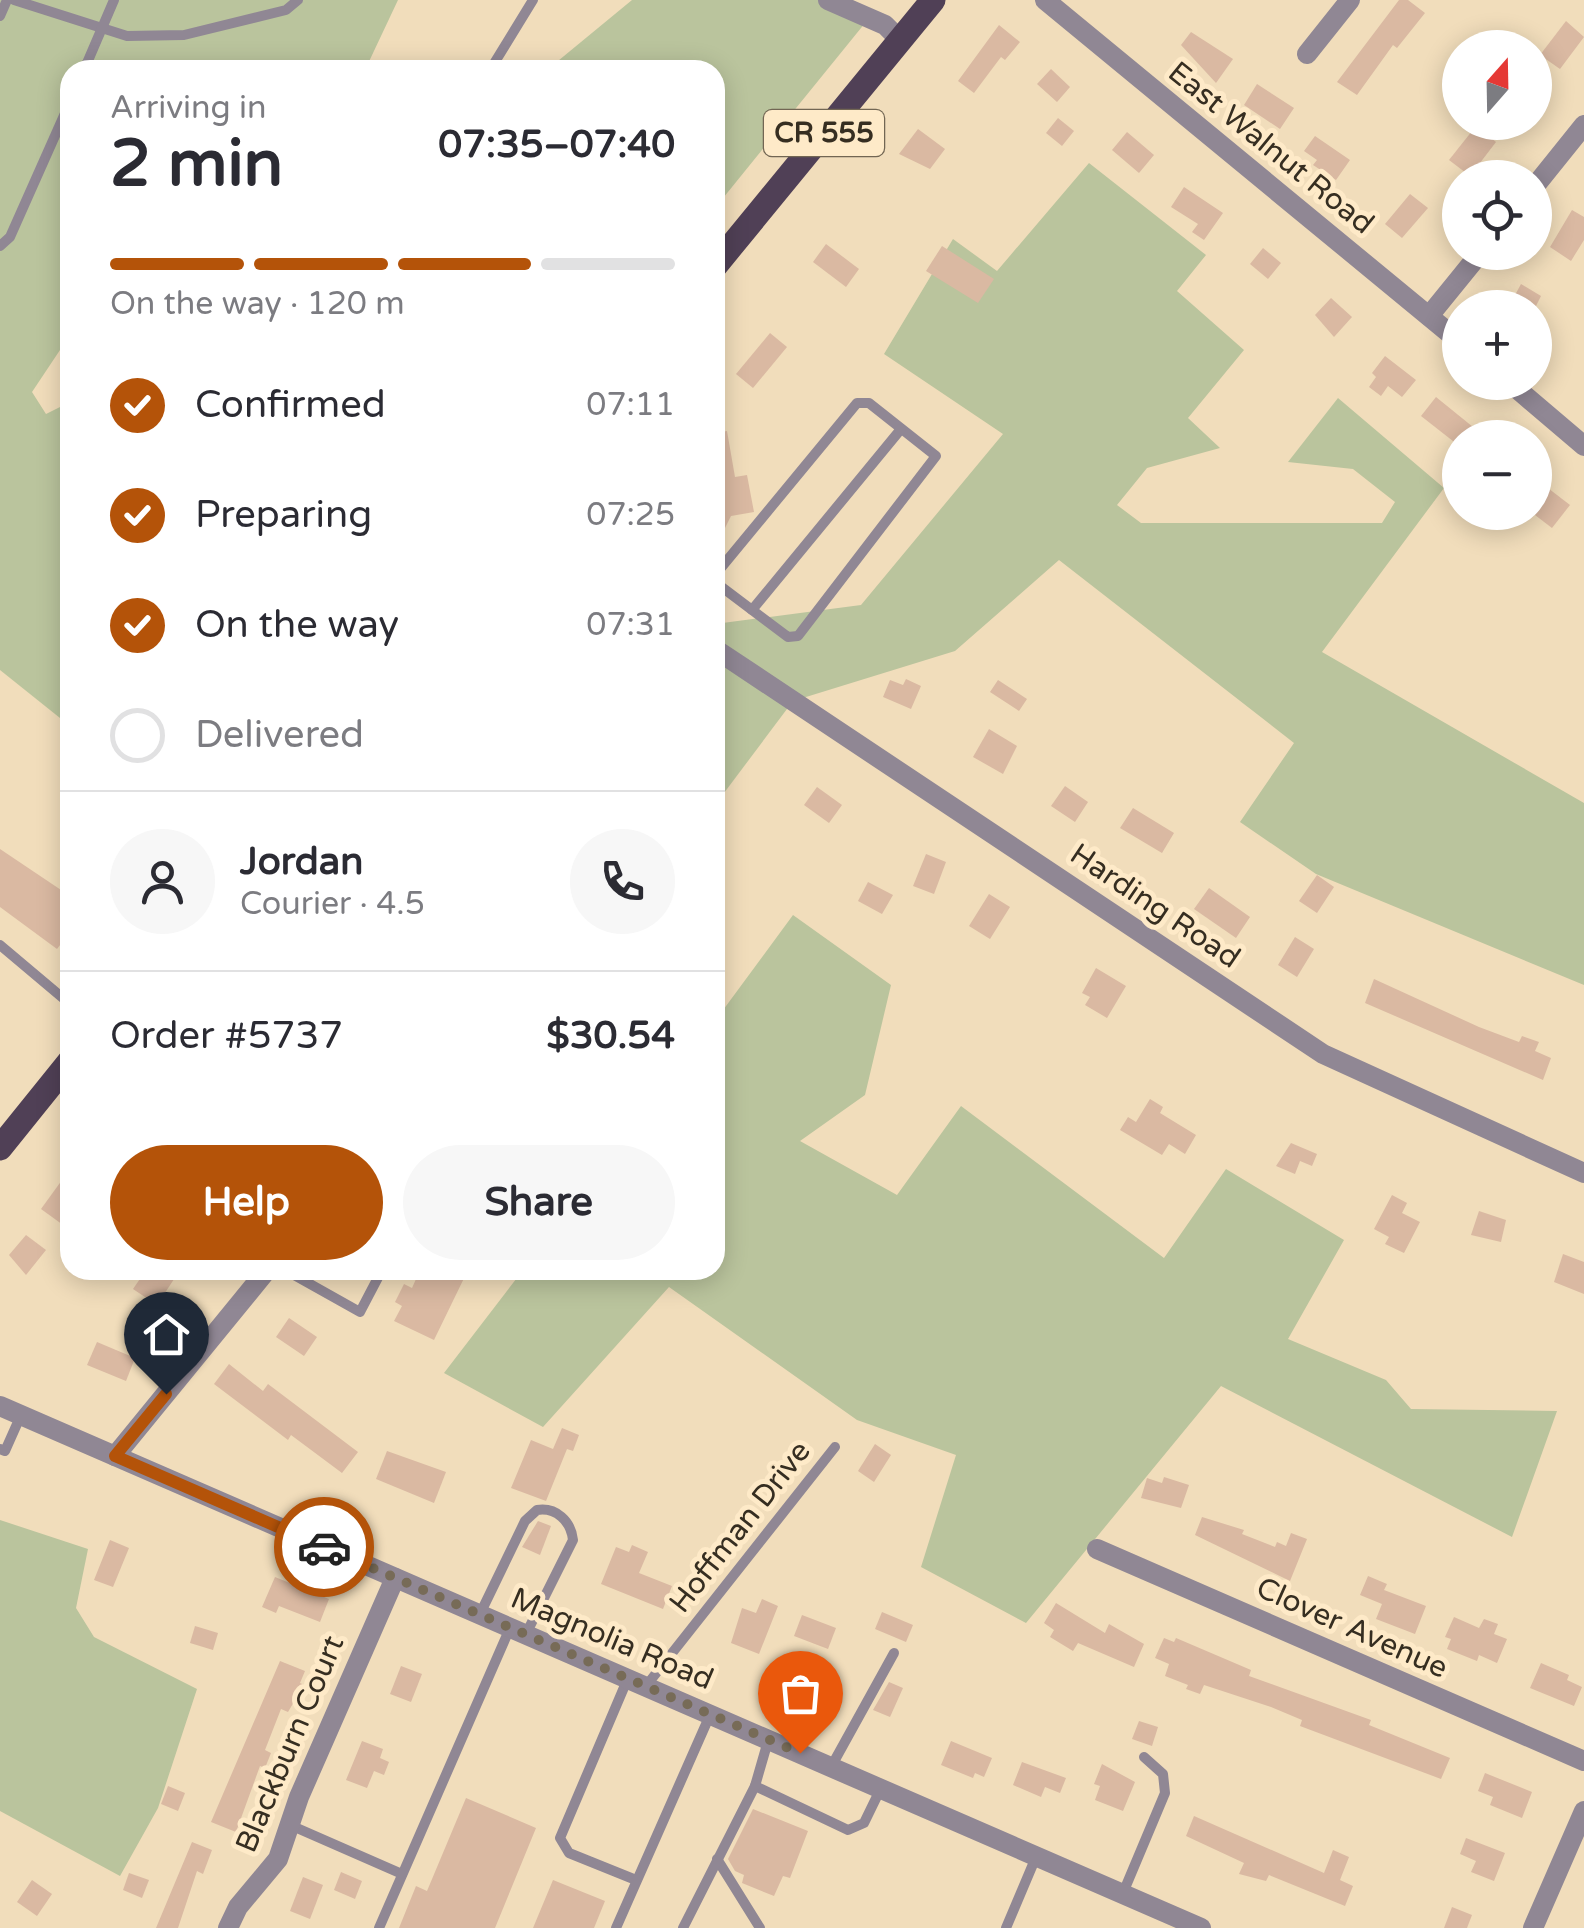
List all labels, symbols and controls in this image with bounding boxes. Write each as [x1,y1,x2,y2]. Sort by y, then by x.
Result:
north arrow [1442,30,1552,140]
map controls [1442,30,1552,530]
street label: East Walnut Road [1161,54,1381,242]
text: Arriving in [110,89,267,127]
road number: CR 555 [764,110,884,156]
text: 07:35–07:40 [438,122,675,168]
text: 2 min [110,125,283,204]
button: locate [1442,160,1552,270]
text: On the way · 120 m [110,285,405,323]
button: + [1442,290,1552,400]
icon: check [110,378,165,433]
text: Confirmed [195,382,386,428]
text: 07:11 [586,386,675,424]
button: − [1442,420,1552,530]
icon: check [110,488,165,543]
text: Preparing [195,492,372,538]
text: 07:25 [586,496,675,534]
icon: check [110,598,165,653]
text: On the way [195,602,399,648]
text: 07:31 [586,606,675,644]
text: Delivered [195,712,364,758]
button: person [110,829,215,934]
button: phone [570,829,675,934]
street label: Harding Road [1063,835,1247,977]
text: Jordan [240,839,363,885]
text: Courier · 4.5 [240,885,425,923]
text: Order #5737 [110,1013,343,1059]
text: $30.54 [546,1013,675,1059]
button: Help [110,1145,383,1260]
button: Share [403,1145,675,1260]
pin [124,1292,209,1395]
icon: home [139,1307,194,1362]
street label: Hoffman Drive [661,1434,819,1620]
courier [274,1497,374,1597]
icon: car [297,1520,352,1575]
street label: Clover Avenue [1251,1569,1453,1687]
street label: Magnolia Road [505,1580,719,1698]
street label: Blackburn Court [228,1630,352,1858]
pin [758,1651,843,1754]
icon: bag [773,1666,828,1721]

